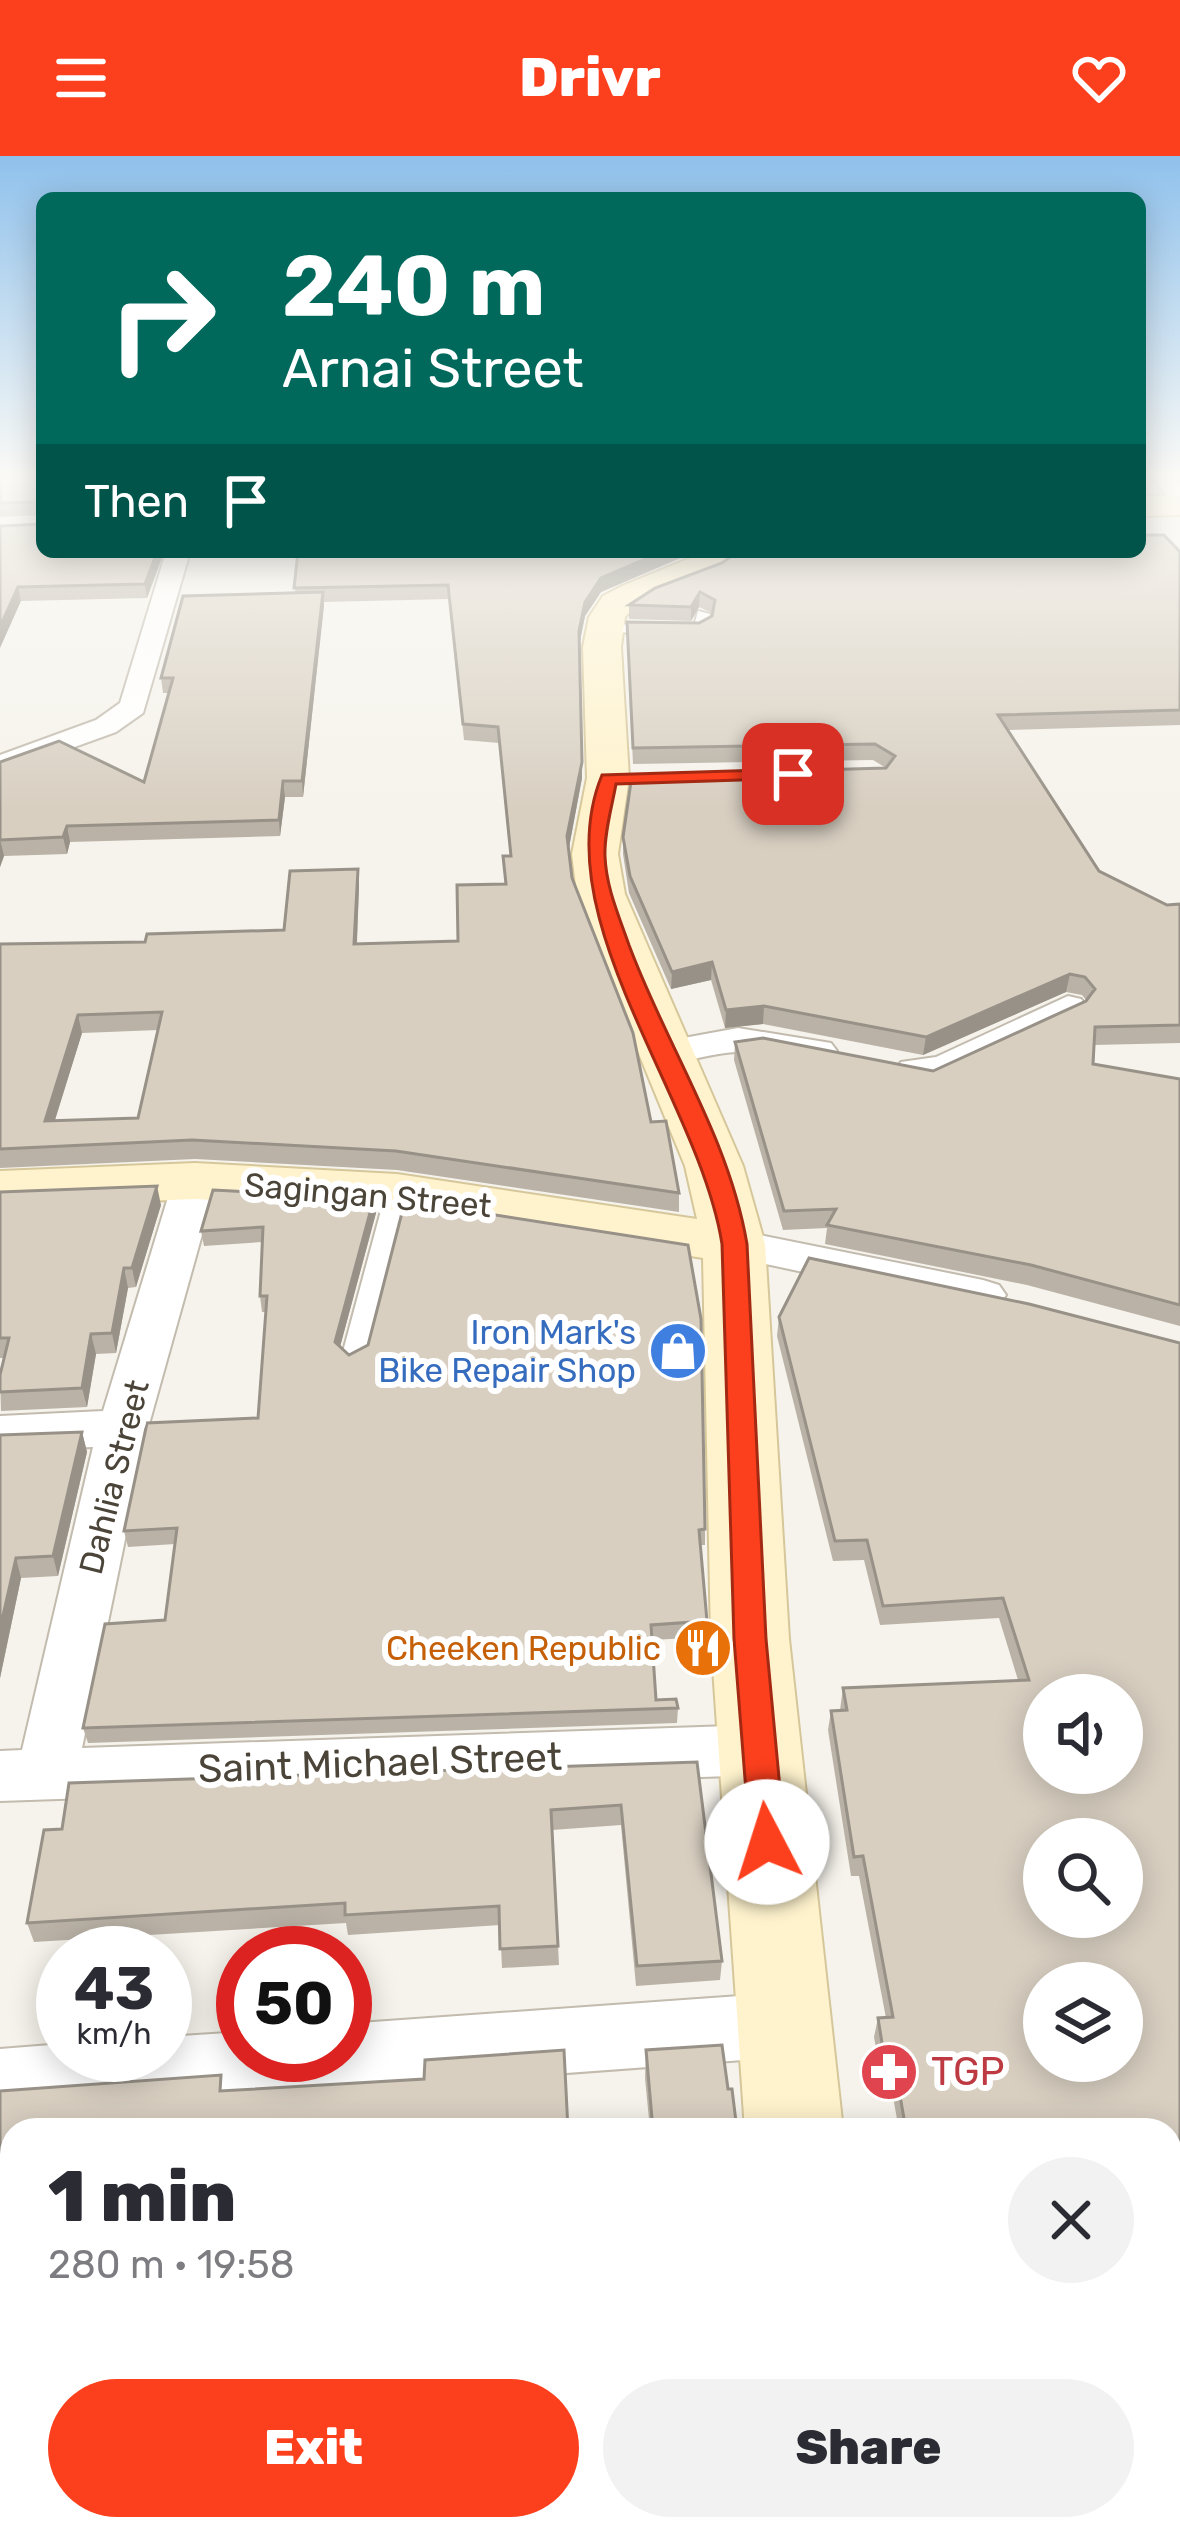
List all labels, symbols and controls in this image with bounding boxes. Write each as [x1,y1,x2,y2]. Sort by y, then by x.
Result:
icon: menu [48,45,114,111]
icon: heart [1066,45,1132,111]
text: Drivr [519,46,661,110]
text: 240 m [282,236,546,336]
icon: right [84,240,240,396]
text: Arnai Street [282,337,584,401]
icon: arrive [213,468,279,534]
text: Then [84,475,189,528]
pin [742,723,844,825]
icon: arrive [760,741,826,807]
street label: Sagingan Street [243,1165,493,1225]
place label: Iron Mark's Bike Repair Shop [378,1313,636,1390]
shop icon: Iron Mark's Bike Repair Shop [647,1320,709,1382]
street label: Dahlia Street [71,1376,157,1578]
restaurant icon: Cheeken Republic [672,1617,734,1679]
place label: Cheeken Republic [386,1629,661,1668]
map controls [1023,1674,1143,2082]
button: sound [1023,1674,1143,1794]
street label: Saint Michael Street [197,1734,563,1792]
position arrow [704,1779,830,1905]
button: search [1023,1818,1143,1938]
speed limit sign: 50 [216,1926,372,2082]
text: 43 [74,1953,154,2024]
button: layers [1023,1962,1143,2082]
text: km/h [77,2016,151,2052]
pharmacy icon: TGP [858,2041,920,2103]
place label: TGP [931,2049,1005,2095]
text: 1 min [48,2154,236,2239]
button: close [1008,2157,1134,2283]
text: 280 m · 19:58 [48,2242,294,2288]
button: Exit [48,2379,579,2517]
button: Share [603,2379,1134,2517]

